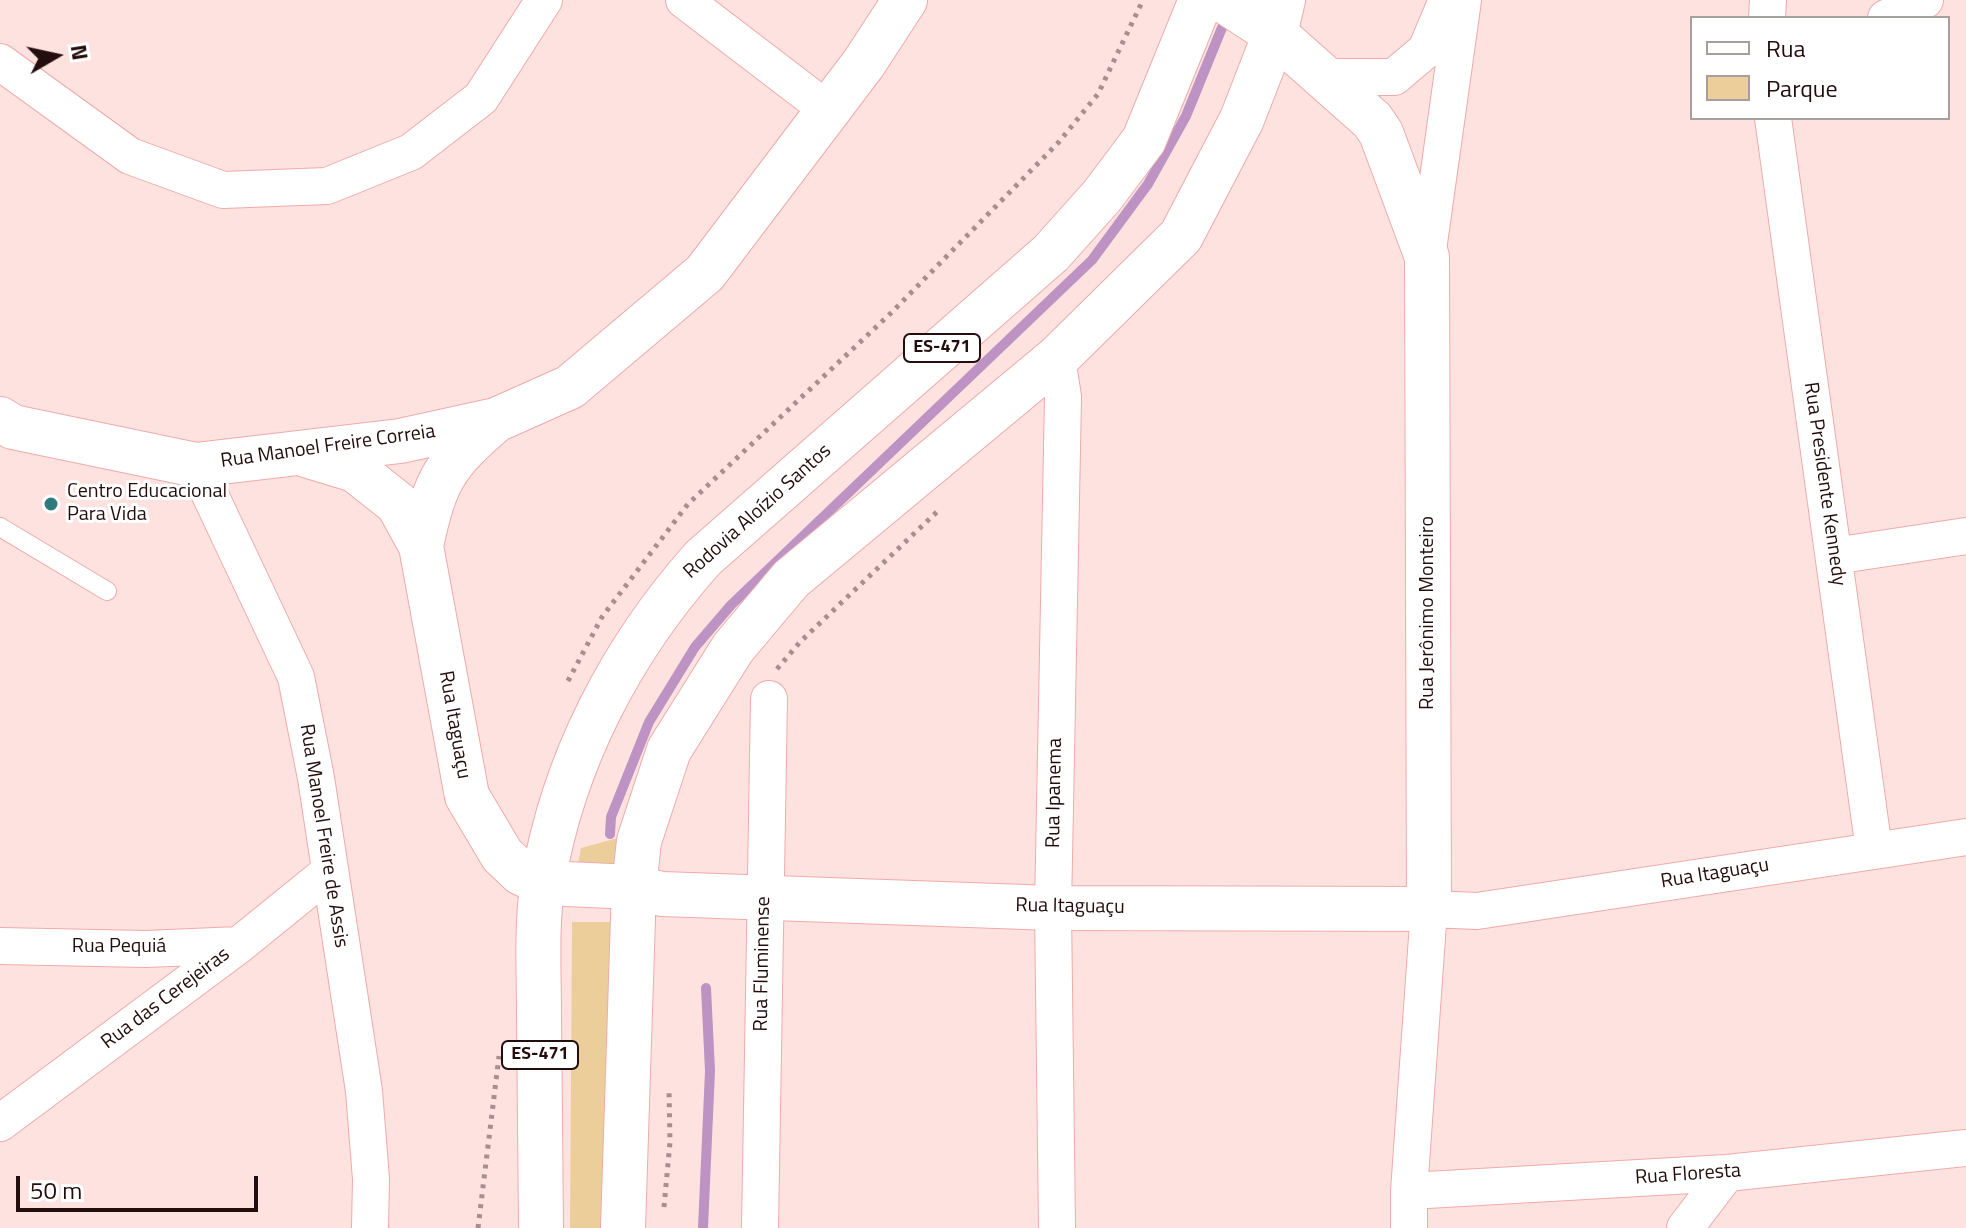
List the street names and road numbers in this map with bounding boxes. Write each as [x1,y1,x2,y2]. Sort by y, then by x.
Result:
road number: ES-471 [904,334,980,362]
street label: Rua Presidente Kennedy [1798,381,1850,587]
street label: Rua Manoel Freire Correia [219,420,437,474]
street label: Rodovia Aloízio Santos [679,439,837,585]
street label: Rua Jerônimo Monteiro [1416,516,1440,710]
street label: Rua Itaguaçu [433,669,475,781]
street label: Rua Manoel Freire de Assis [293,722,353,950]
street label: Rua Ipanema [1042,738,1068,848]
street label: Rua Itaguaçu [1659,854,1771,894]
street label: Rua Itaguaçu [1015,894,1125,920]
street label: Rua Fluminense [750,896,776,1032]
street label: Rua Pequiá [72,935,166,959]
street label: Rua das Cerejeiras [97,943,235,1055]
road number: ES-471 [502,1041,578,1069]
street label: Rua Floresta [1634,1159,1742,1191]

